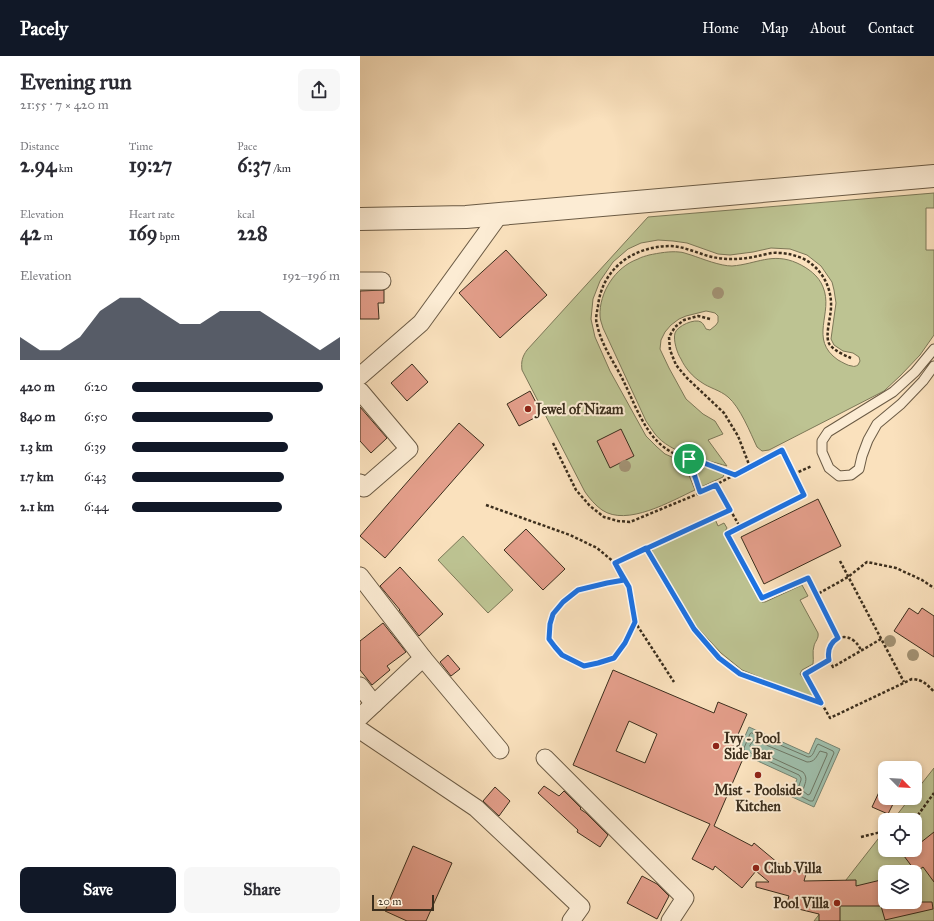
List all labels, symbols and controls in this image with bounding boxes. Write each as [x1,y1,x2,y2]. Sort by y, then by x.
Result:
text: Pacely [20,17,68,40]
text: Home [702,20,739,37]
text: Map [761,20,788,37]
text: About [810,20,846,37]
text: Contact [868,20,914,37]
text: Evening run [20,68,132,95]
button: share [298,69,340,111]
text: 21:55 · 7 × 420 m [20,97,109,113]
text: Distance [20,140,59,153]
text: Time [129,140,153,153]
text: Pace [237,140,257,153]
text: 2.94 [20,153,56,177]
text: 19:27 [129,153,172,177]
text: 6:37 [237,153,271,177]
text: km [56,162,73,175]
text: /km [271,162,291,175]
text: Elevation [20,208,64,221]
text: Heart rate [129,208,175,221]
text: kcal [237,208,255,221]
text: 42 [20,221,41,245]
text: 169 [129,221,158,245]
text: 228 [237,221,268,245]
text: m [41,230,53,243]
text: bpm [158,230,180,243]
text: Elevation [20,268,72,284]
text: 192–196 m [282,268,340,284]
text: 420 m [20,379,55,395]
text: 6:20 [84,379,108,395]
place label: Jewel of Nizam [534,401,624,419]
marker: Jewel of Nizam [523,404,533,414]
text: 840 m [20,409,55,425]
text: 6:50 [84,409,108,425]
text: 1.3 km [20,439,53,455]
text: 6:39 [84,439,106,455]
pin [672,442,706,476]
icon: arrive [678,448,700,470]
text: 1.7 km [20,469,54,485]
text: 6:43 [84,469,106,485]
text: 2.1 km [20,499,54,515]
text: 6:44 [84,499,108,515]
place label: Ivy - Pool Side Bar [724,730,782,763]
marker: Ivy - Pool Side Bar [711,741,721,751]
north arrow [878,761,922,805]
map controls [878,761,922,909]
marker: Mist - Poolside Kitchen [753,770,763,780]
place label: Mist - Poolside Kitchen [714,782,802,815]
button: locate [878,813,922,857]
place label: Club Villa [764,860,823,877]
marker: Club Villa [751,863,761,873]
button: layers [878,865,922,909]
button: Save [20,867,176,913]
button: Share [184,867,340,913]
scale bar [372,893,434,912]
text: 20 m [378,895,401,908]
place label: Pool Villa [773,895,830,912]
marker: Pool Villa [832,898,842,908]

